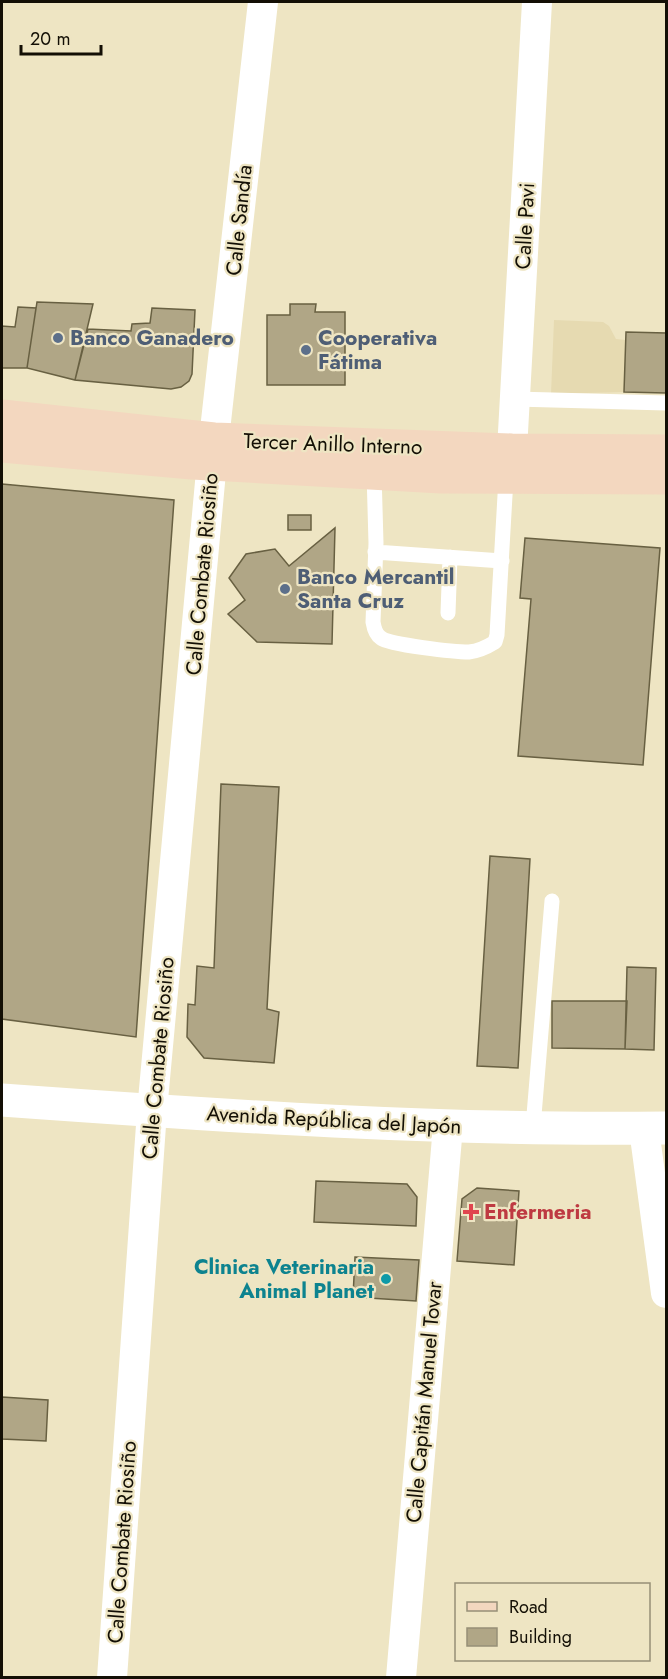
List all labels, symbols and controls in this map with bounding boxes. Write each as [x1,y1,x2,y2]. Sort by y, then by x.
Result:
scale bar [21,18,100,56]
text: 20 m [30,26,70,52]
street label: Calle Sandía [218,163,260,277]
street label: Calle Pavi [508,182,542,270]
place label: Banco Ganadero [70,323,234,353]
place label: Cooperativa Fátima [318,323,437,377]
marker: Banco Ganadero [51,331,65,345]
marker: Cooperativa Fátima [299,343,313,357]
street label: Tercer Anillo Interno [243,426,423,462]
street label: Calle Combate Riosiño [178,472,226,676]
place label: Banco Mercantil Santa Cruz [297,562,454,616]
marker: Banco Mercantil Santa Cruz [278,582,292,596]
street label: Calle Combate Riosiño [134,956,182,1160]
street label: Avenida República del Japón [206,1098,462,1142]
place label: Enfermeria [484,1197,592,1227]
marker: Enfermeria [462,1203,480,1221]
place label: Clinica Veterinaria Animal Planet [194,1252,374,1306]
marker: Clinica Veterinaria Animal Planet [379,1272,393,1286]
street label: Calle Capitán Manuel Tovar [399,1279,450,1524]
street label: Calle Combate Riosiño [100,1440,144,1644]
legend [455,1583,650,1661]
text: Road [509,1594,548,1620]
text: Building [509,1624,572,1650]

